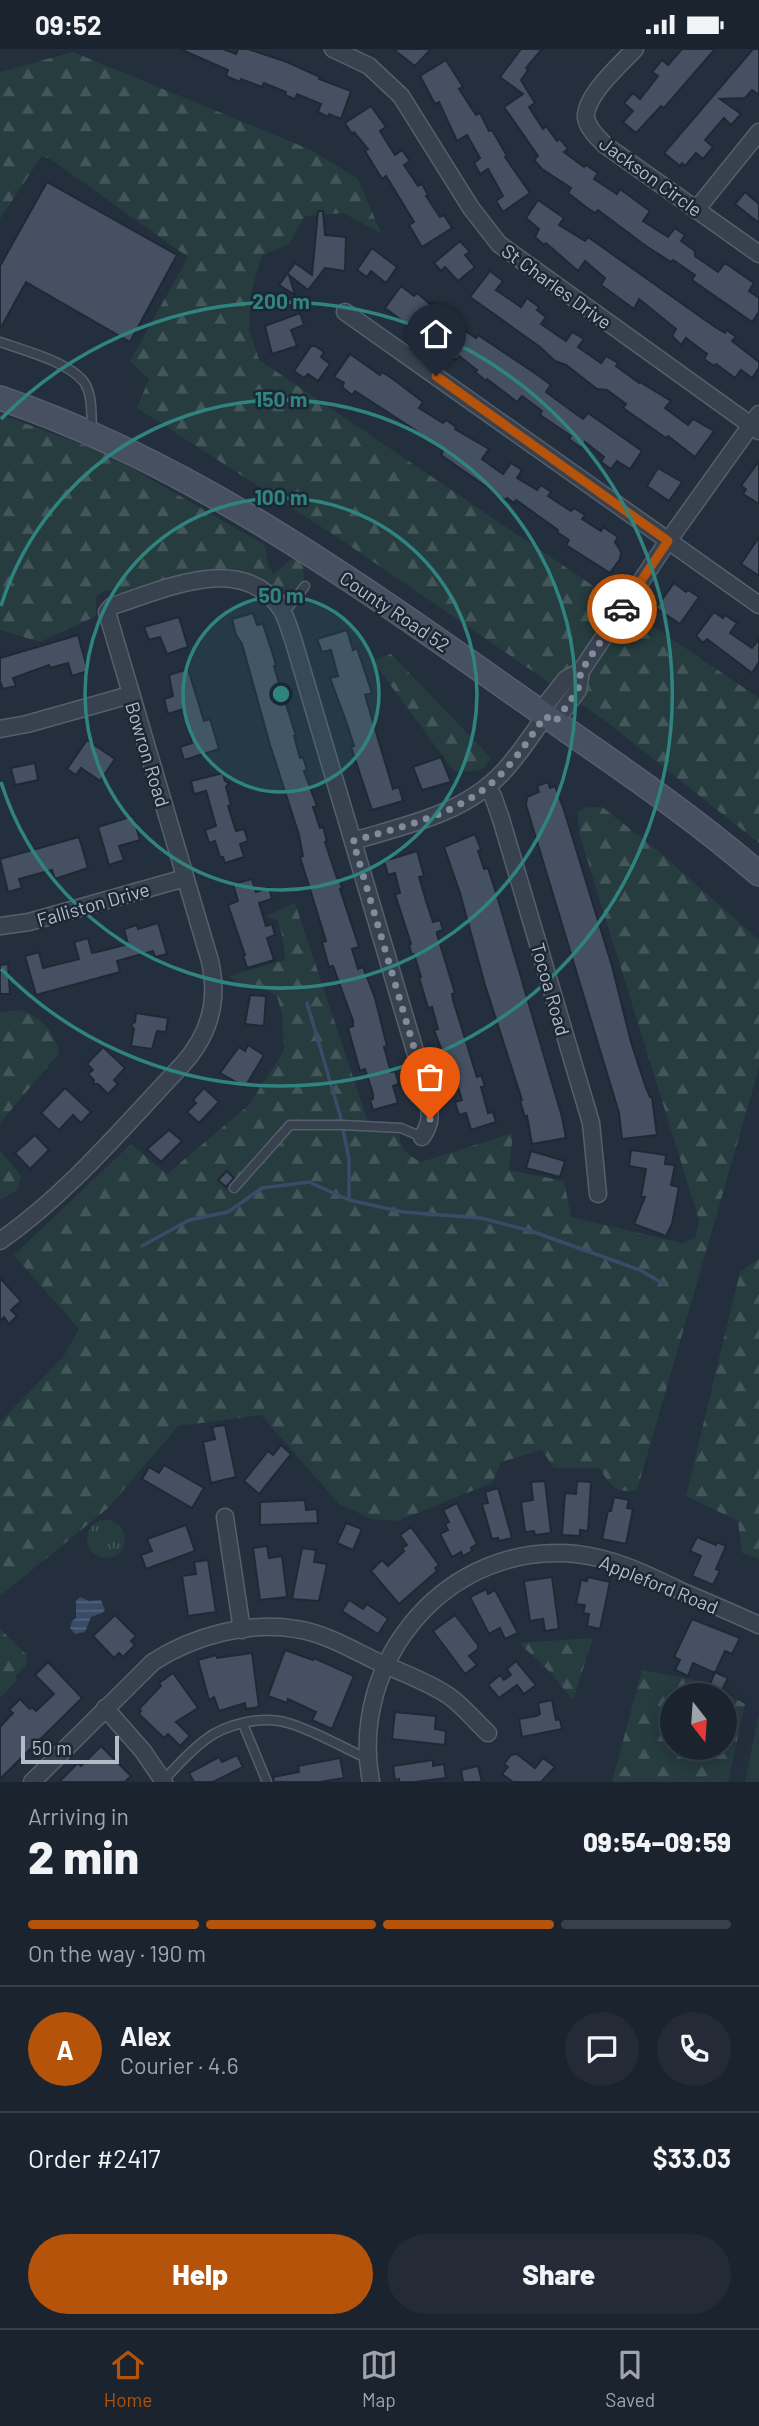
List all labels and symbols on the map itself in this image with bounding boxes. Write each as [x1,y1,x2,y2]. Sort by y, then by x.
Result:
street label: Jackson Circle [595,131,707,221]
street label: St Charles Drive [498,239,616,333]
text: 200 m [252,288,310,313]
pin [406,304,466,376]
text: 150 m [255,386,307,411]
text: 100 m [254,484,308,509]
street label: County Road 52 [336,566,454,656]
courier [587,574,657,644]
text: 50 m [258,582,304,607]
centre of rings [269,682,293,706]
street label: Bowron Road [121,699,175,809]
street label: Falliston Drive [34,877,152,931]
street label: Tocoa Road [527,940,575,1038]
pin [400,1047,460,1119]
street label: Appleford Road [596,1550,722,1618]
north arrow [660,1683,737,1761]
scale bar [21,1733,119,1765]

